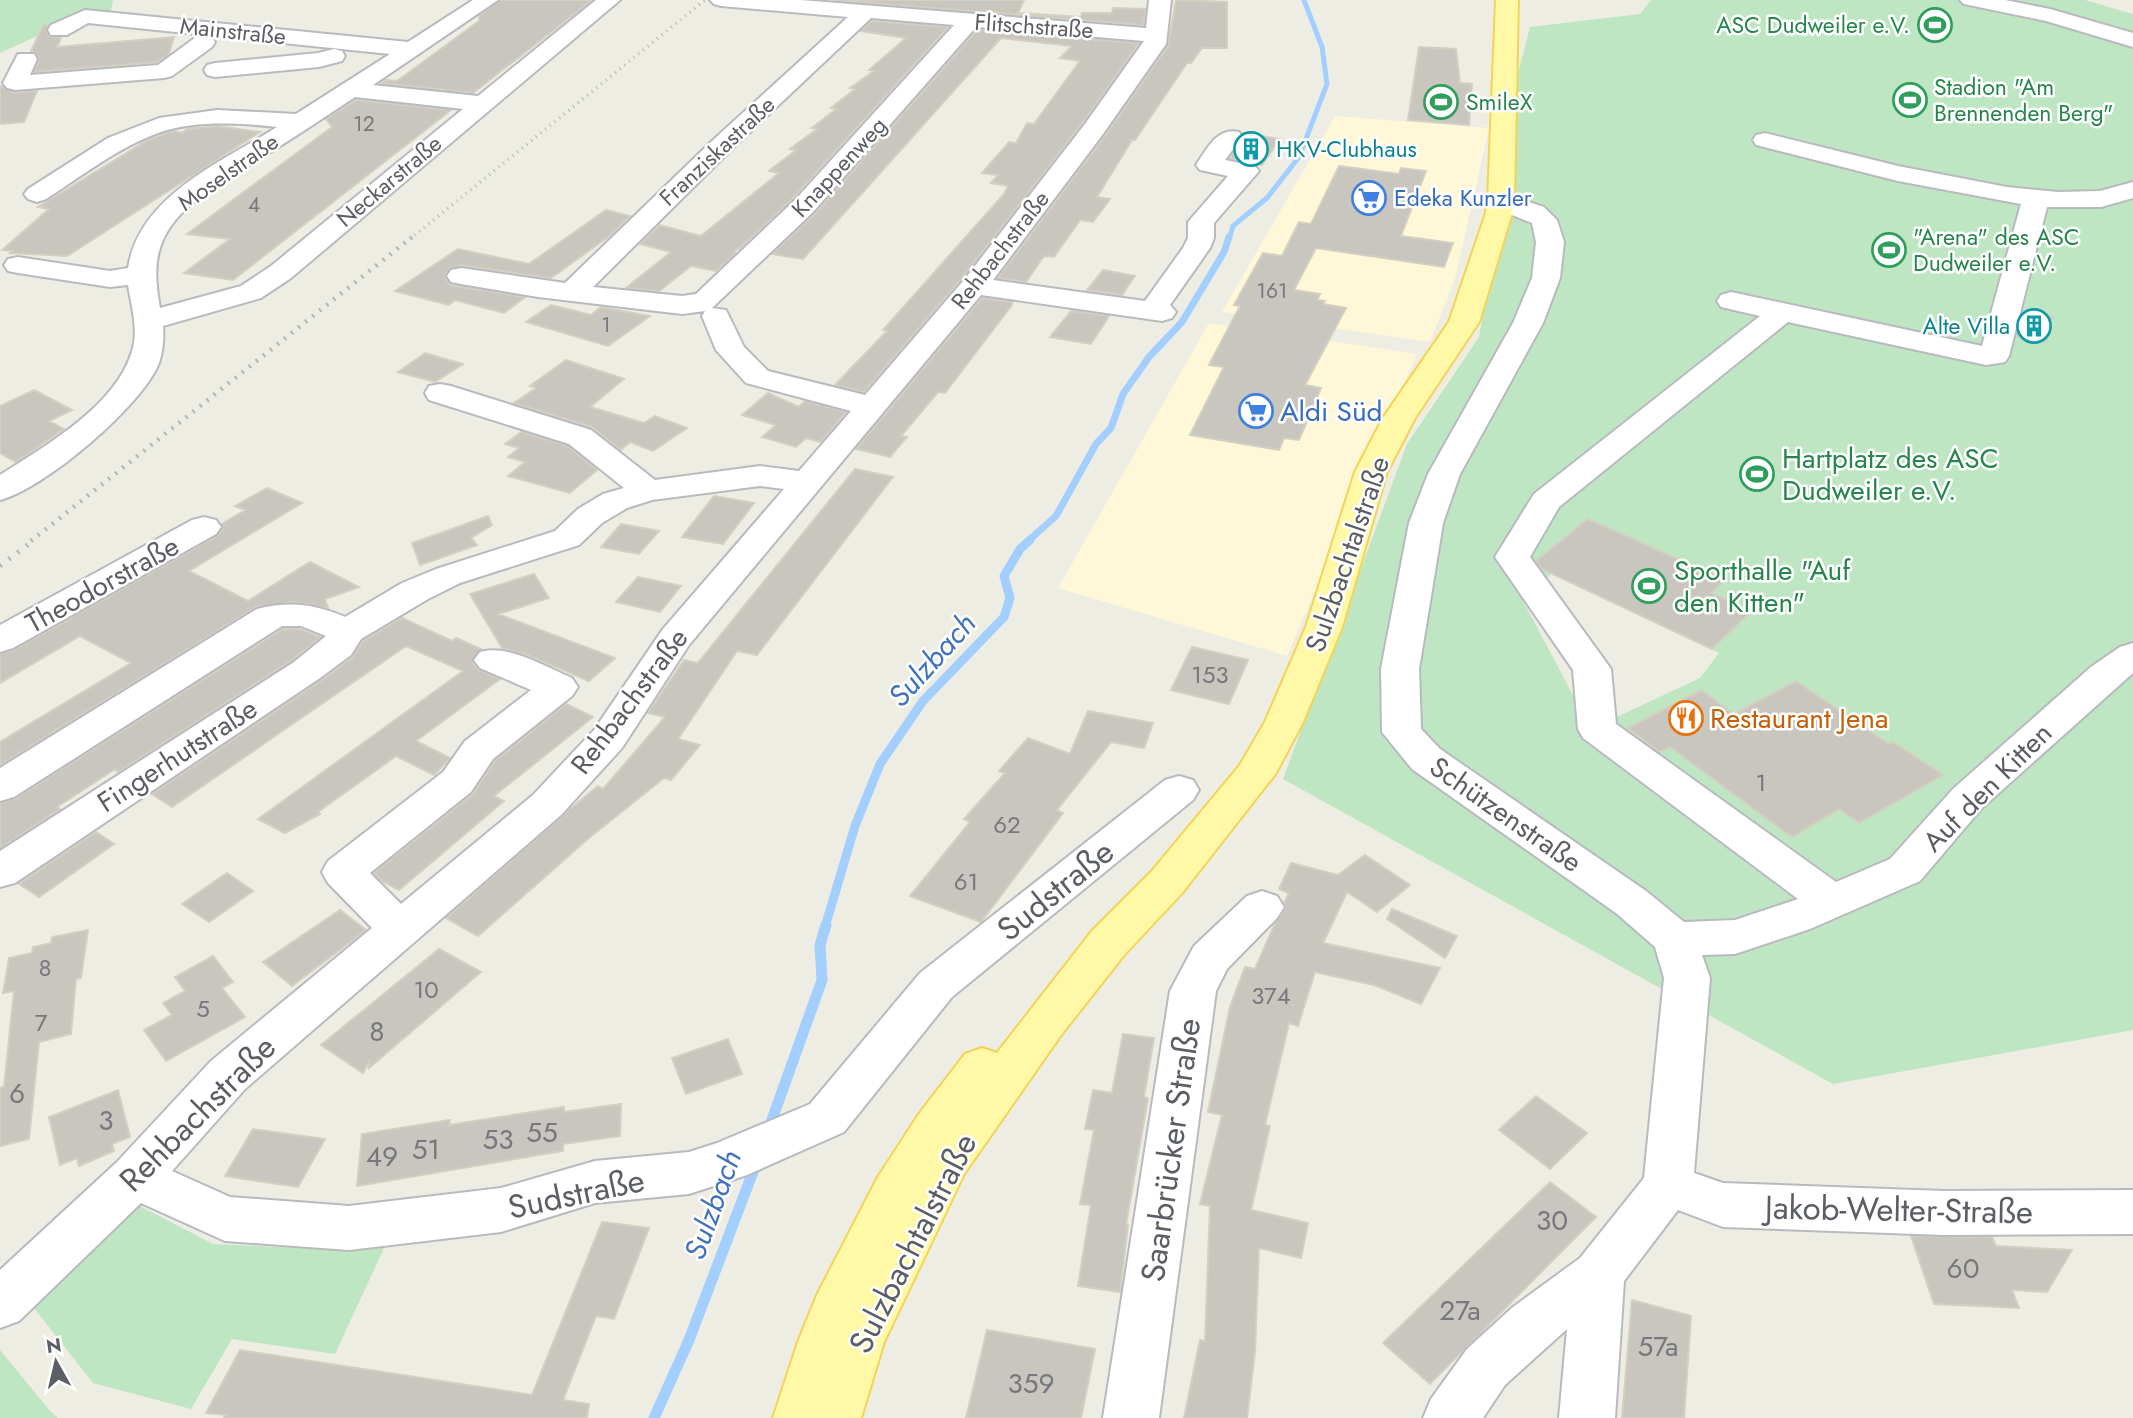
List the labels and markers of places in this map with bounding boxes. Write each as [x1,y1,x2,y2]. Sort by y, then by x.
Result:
sports icon: ASC Dudweiler e.V. [1916,6,1954,44]
place label: ASC Dudweiler e.V. [1716,8,1910,42]
place label: Stadion "Am Brennenden Berg" [1934,70,2114,130]
sports icon: Stadion "Am Brennenden Berg" [1891,81,1929,119]
sports icon: SmileX [1422,83,1460,121]
place label: SmileX [1466,85,1533,119]
building icon: HKV-Clubhaus [1232,130,1270,168]
place label: HKV-Clubhaus [1276,132,1417,166]
supermarket icon: Edeka Kunzler [1350,179,1388,217]
place label: Edeka Kunzler [1394,181,1532,215]
place label: "Arena" des ASC Dudweiler e.V. [1913,220,2080,280]
sports icon: "Arena" des ASC Dudweiler e.V. [1870,231,1908,269]
building icon: Alte Villa [2015,307,2053,345]
place label: Alte Villa [1922,309,2010,343]
place label: Aldi Süd [1280,391,1383,432]
supermarket icon: Aldi Süd [1237,392,1275,430]
place label: Hartplatz des ASC Dudweiler e.V. [1782,438,1999,511]
sports icon: Hartplatz des ASC Dudweiler e.V. [1738,455,1776,493]
place label: Sporthalle "Auf den Kitten" [1674,550,1851,623]
sports icon: Sporthalle "Auf den Kitten" [1630,567,1668,605]
place label: Restaurant Jena [1710,698,1888,739]
restaurant icon: Restaurant Jena [1667,699,1705,737]

